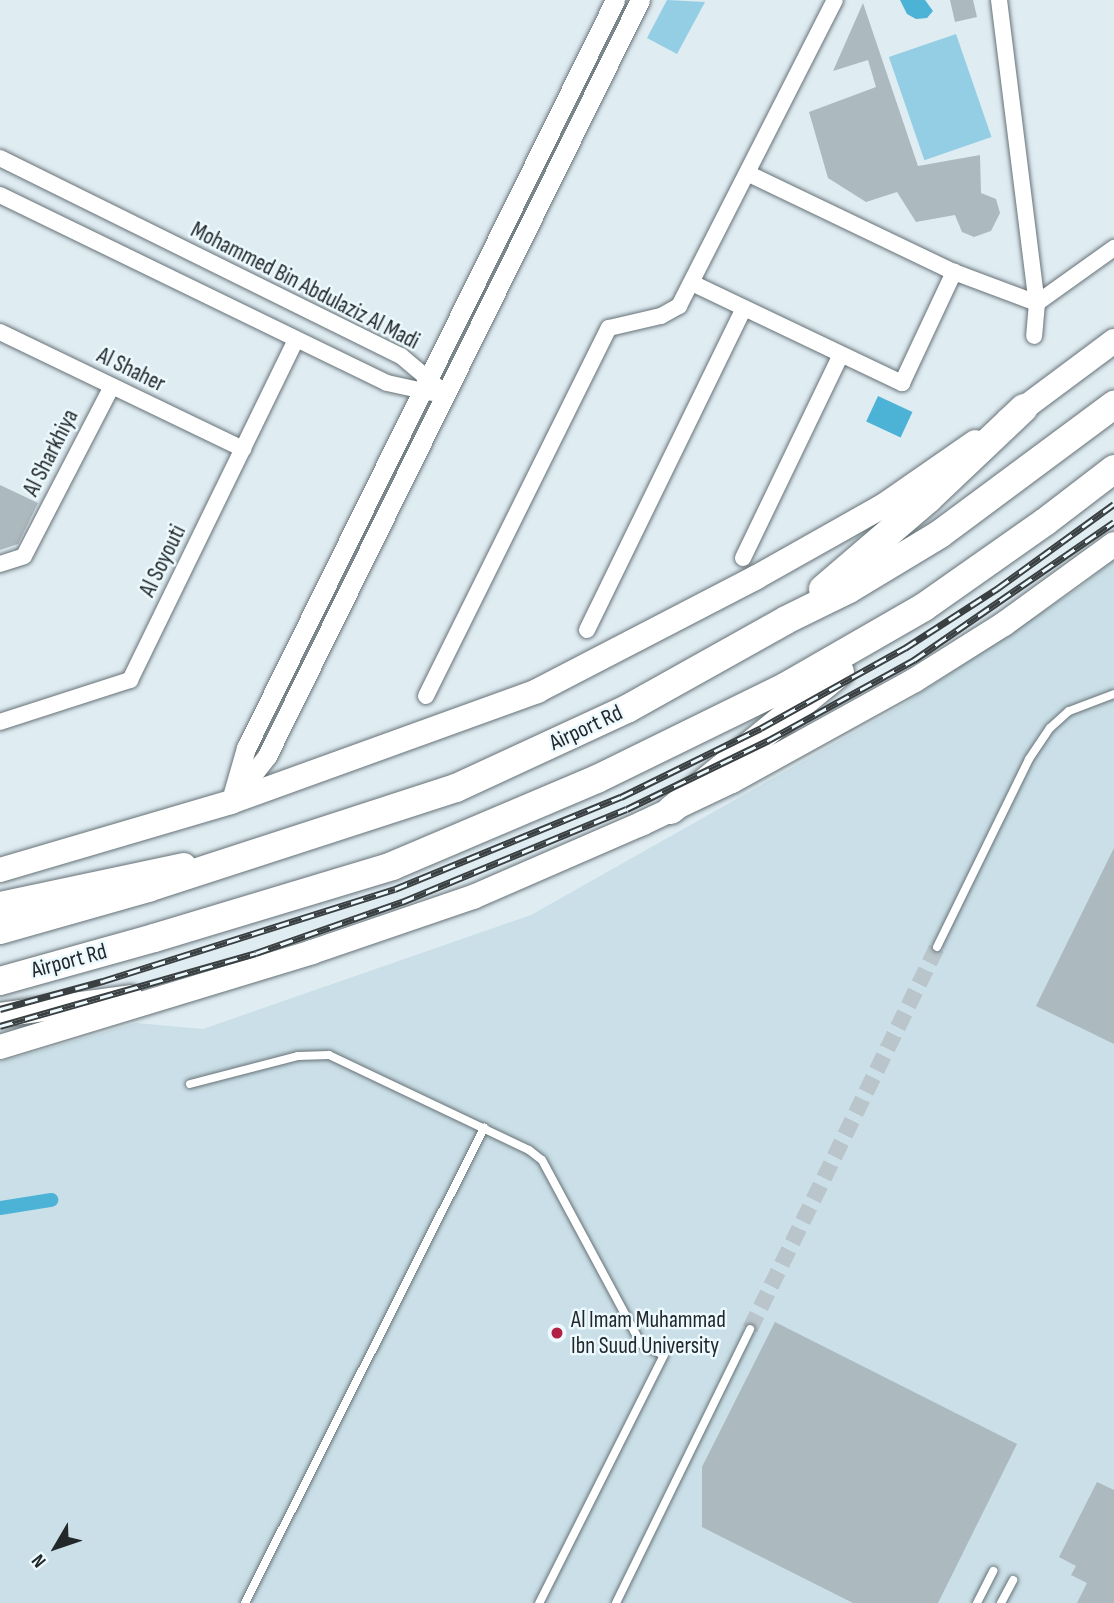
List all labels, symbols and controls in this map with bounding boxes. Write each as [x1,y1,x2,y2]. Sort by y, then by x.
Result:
street label: Mohammed Bin Abdulaziz Al Madi [186,216,424,356]
street label: Al Shaher [92,342,170,398]
street label: Al Sharkhiya [17,405,85,501]
street label: Al Soyouti [134,521,192,601]
street label: Airport Rd [545,699,627,757]
street label: Airport Rd [28,938,110,984]
place label: Al Imam Muhammad Ibn Suud University [571,1306,726,1360]
marker: Al Imam Muhammad Ibn Suud University [549,1325,565,1341]
north arrow [21,1512,91,1582]
text: N [27,1549,51,1572]

